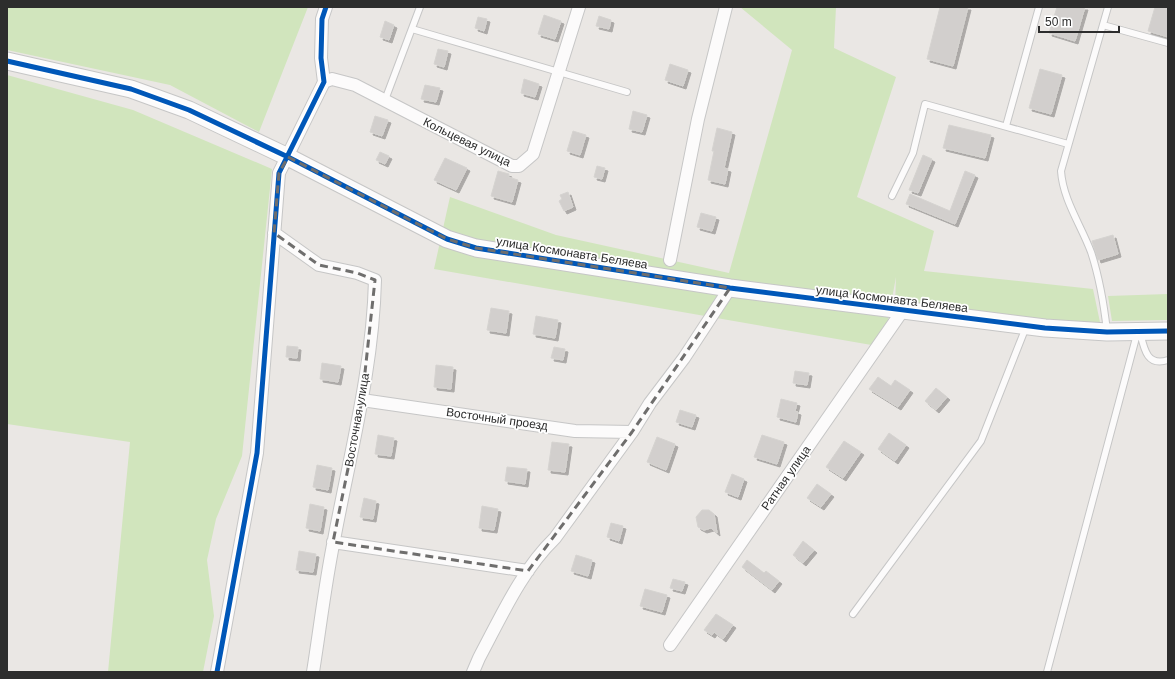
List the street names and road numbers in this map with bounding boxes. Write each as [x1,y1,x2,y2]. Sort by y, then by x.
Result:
street label: Кольцевая улица [421,115,513,169]
street label: улица Космонавта Беляева [495,234,649,272]
street label: улица Космонавта Беляева [815,283,969,315]
street label: Восточная улица [342,372,372,468]
street label: Восточный проезд [445,405,549,433]
street label: Ратная улица [759,443,814,513]

